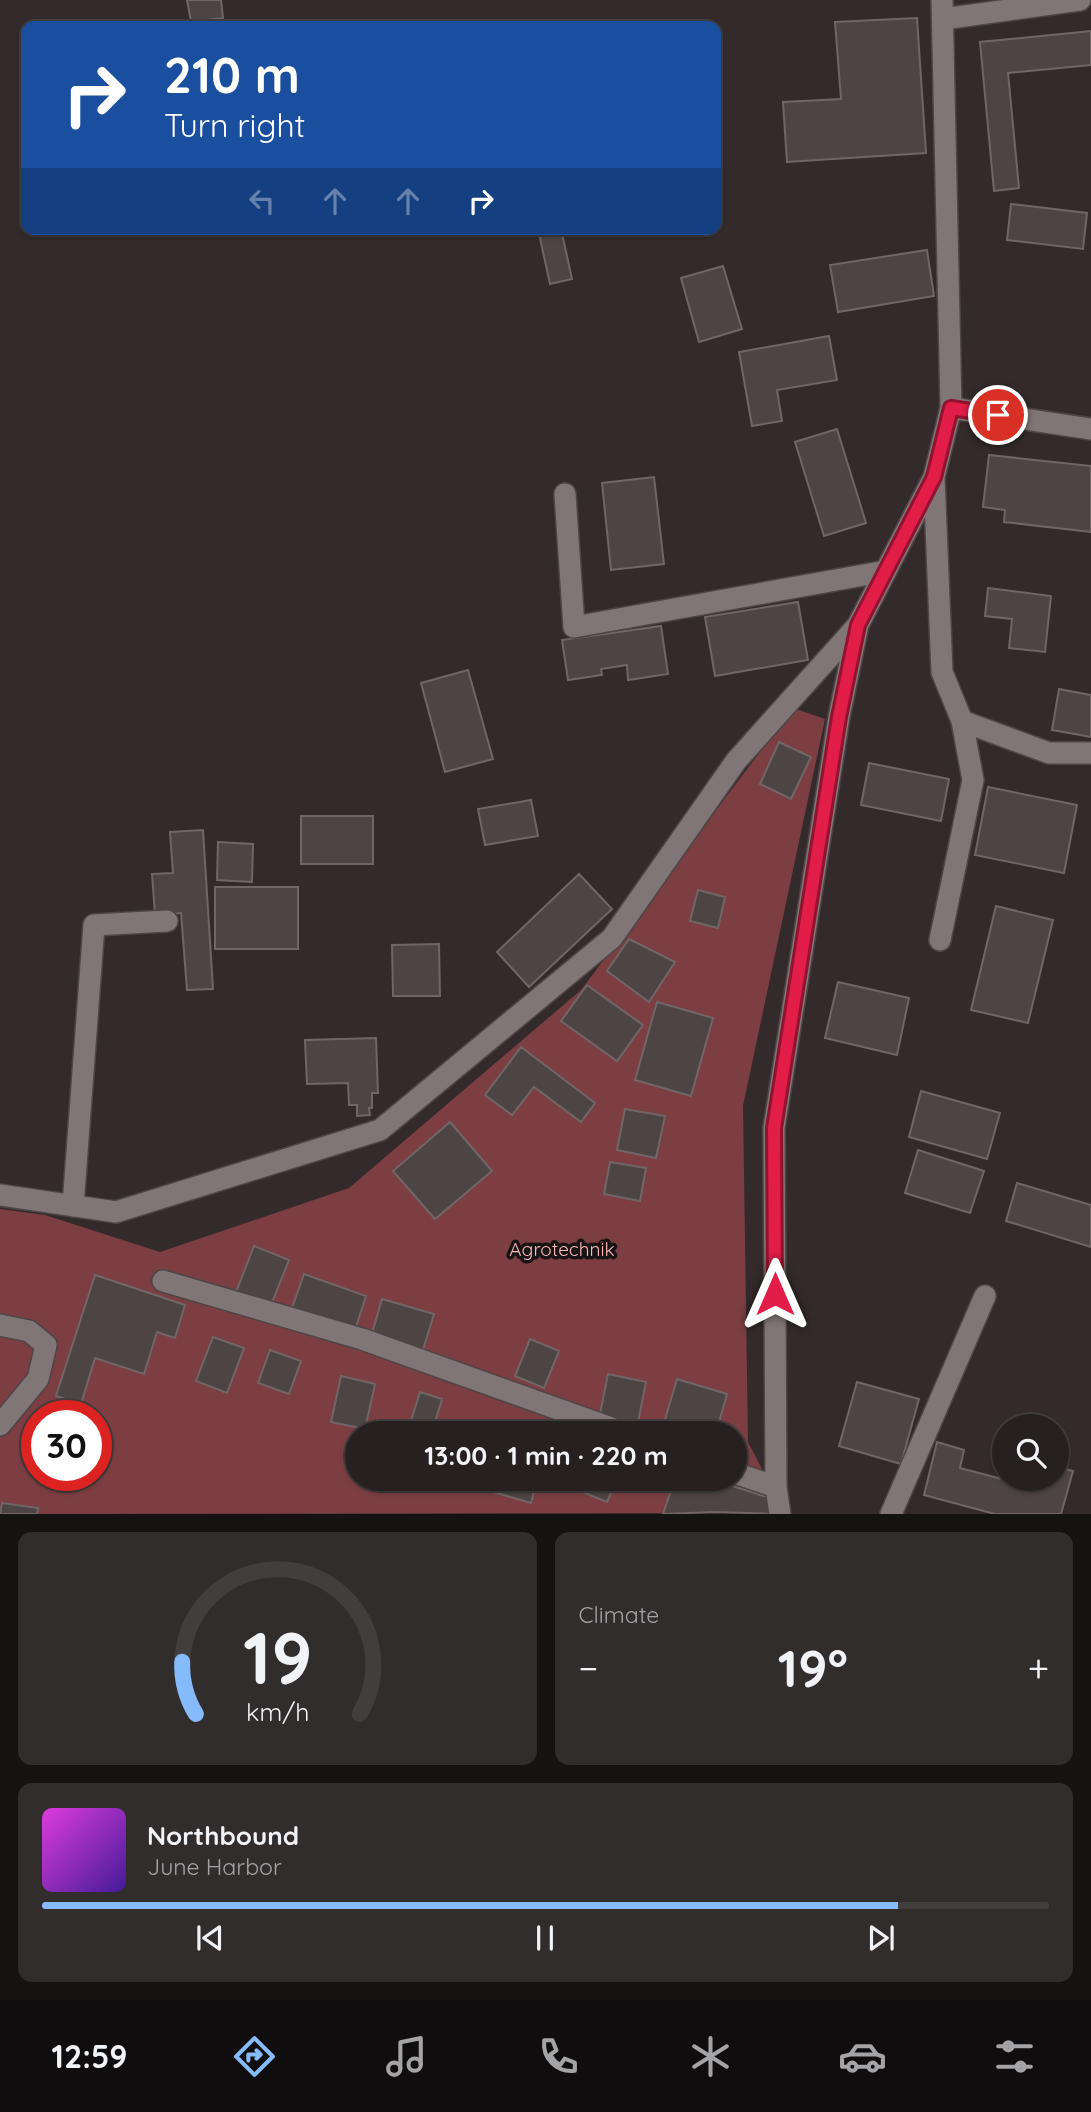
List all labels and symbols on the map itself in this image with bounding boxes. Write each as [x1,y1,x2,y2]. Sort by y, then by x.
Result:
pin [968,385,1028,445]
park label: Agrotechnik [509,1237,615,1261]
position arrow [738,1257,812,1331]
speed limit sign: 30 [21,1400,112,1491]

